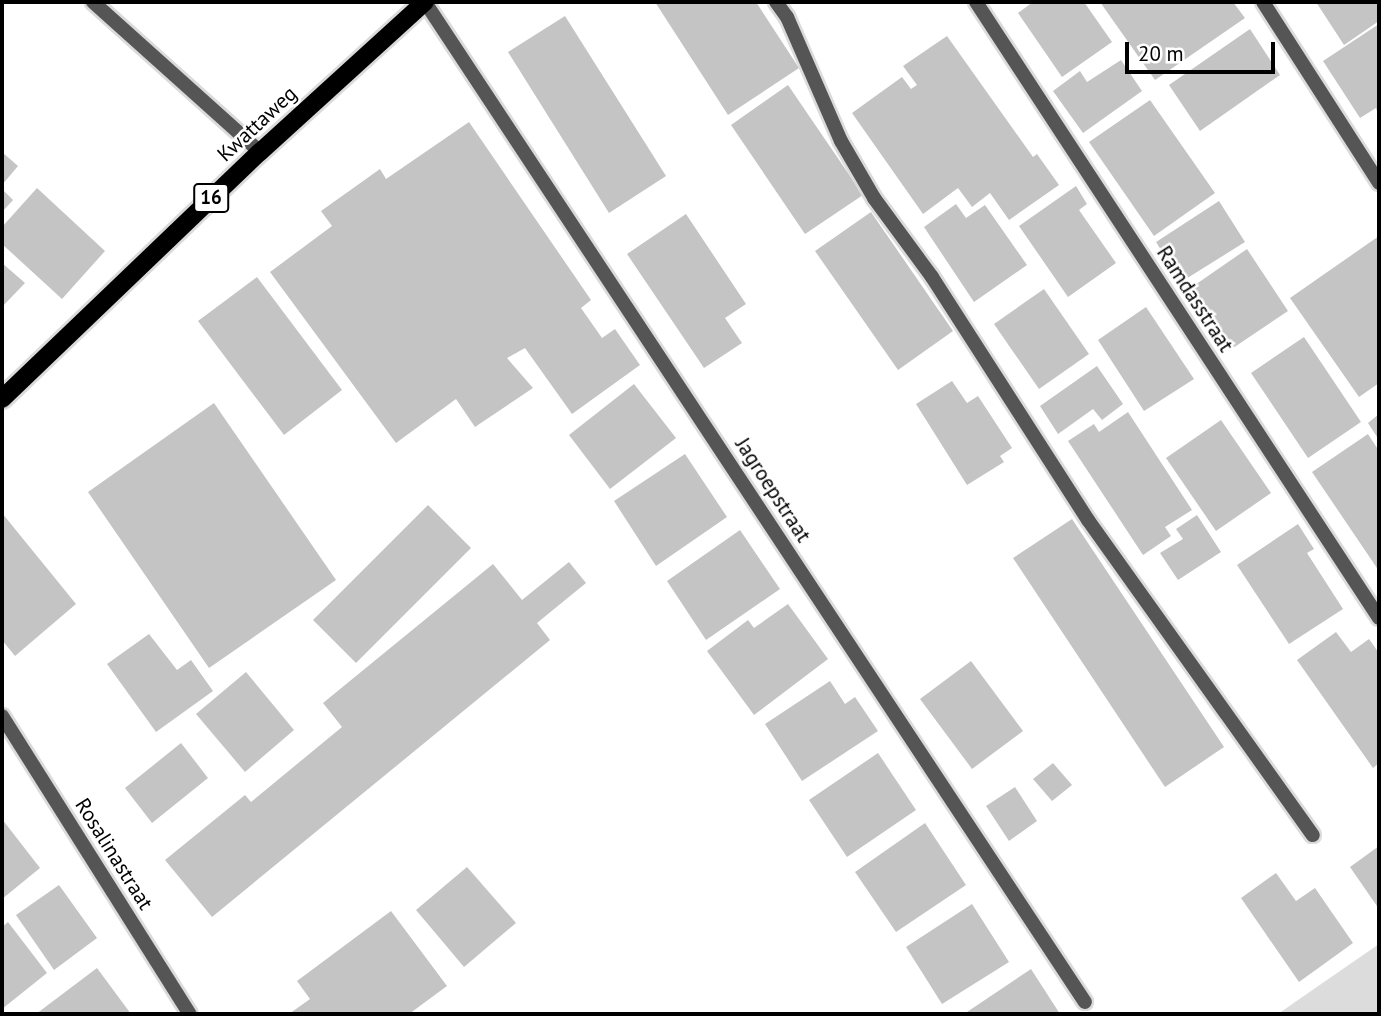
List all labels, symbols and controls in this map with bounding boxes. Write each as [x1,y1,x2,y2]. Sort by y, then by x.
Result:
scale bar [1129,28,1280,72]
text: 20 m [1138,40,1184,67]
street label: Kwattaweg [212,81,302,167]
road number: 16 [192,182,230,214]
street label: Ramdasstraat [1151,241,1239,357]
street label: Jagroepstraat [730,433,816,547]
street label: Rosalinastraat [70,794,158,914]

